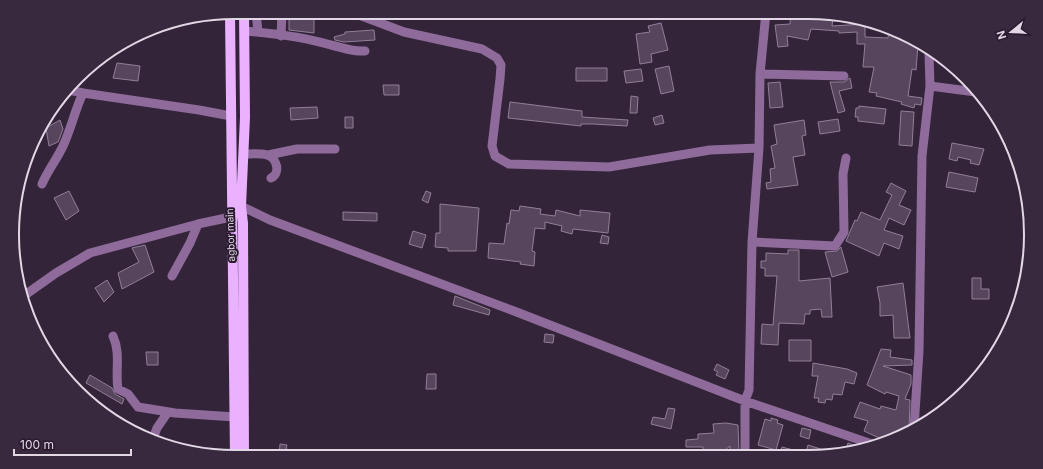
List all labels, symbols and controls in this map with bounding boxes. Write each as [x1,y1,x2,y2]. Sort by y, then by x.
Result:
north arrow [991,12,1031,52]
text: N [994,29,1009,41]
street label: agbor main [223,208,237,262]
scale bar [14,431,131,457]
text: 100 m [20,437,54,452]

